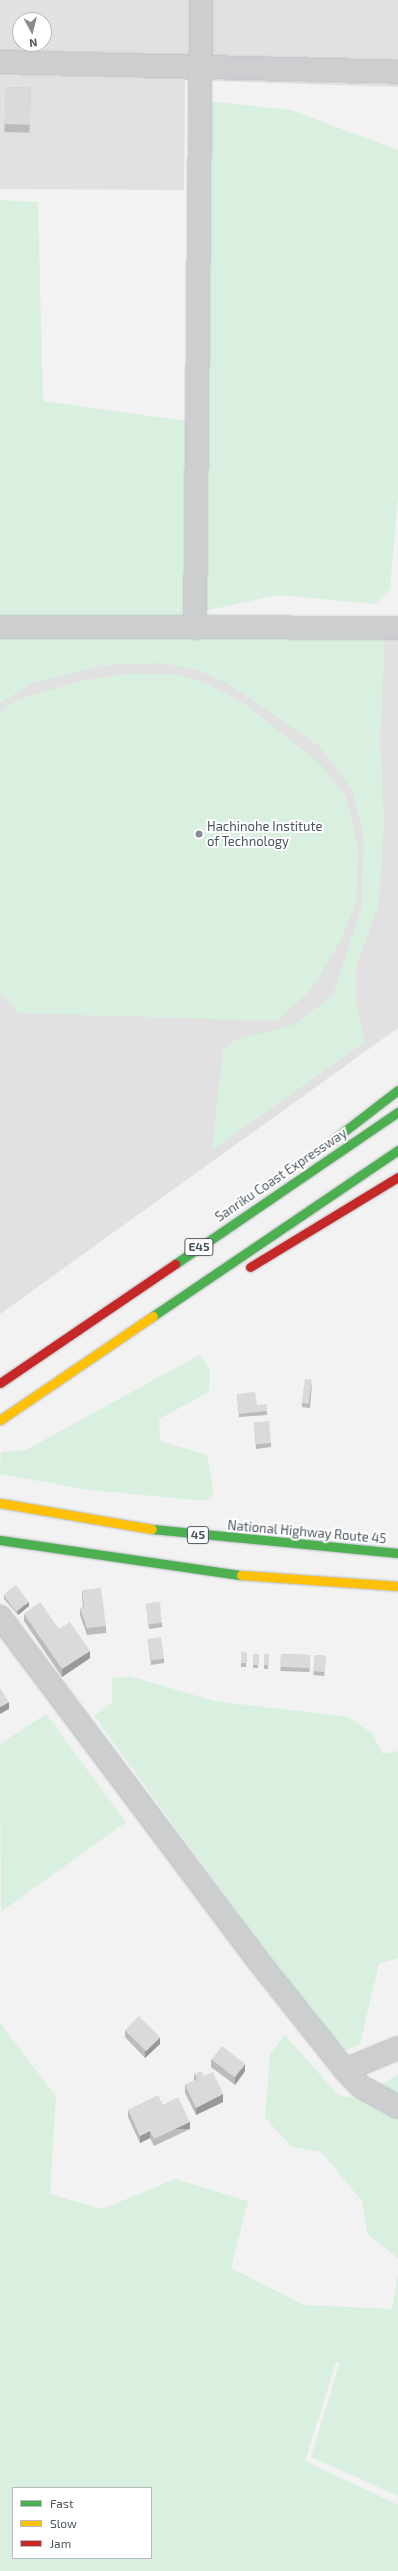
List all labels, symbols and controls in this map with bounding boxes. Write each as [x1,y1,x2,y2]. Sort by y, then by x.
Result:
north arrow [12,12,52,52]
text: N [29,36,38,50]
place label: Hachinohe Institute of Technology [207,819,322,850]
marker: Hachinohe Institute of Technology [194,829,204,839]
street label: Sanriku Coast Expressway [212,1125,350,1225]
road number: E45 [184,1237,214,1257]
street label: National Highway Route 45 [227,1517,387,1547]
road number: 45 [186,1525,210,1545]
legend [12,2487,152,2559]
text: Fast [50,2496,73,2510]
text: Slow [50,2516,77,2530]
text: Jam [50,2536,71,2550]

